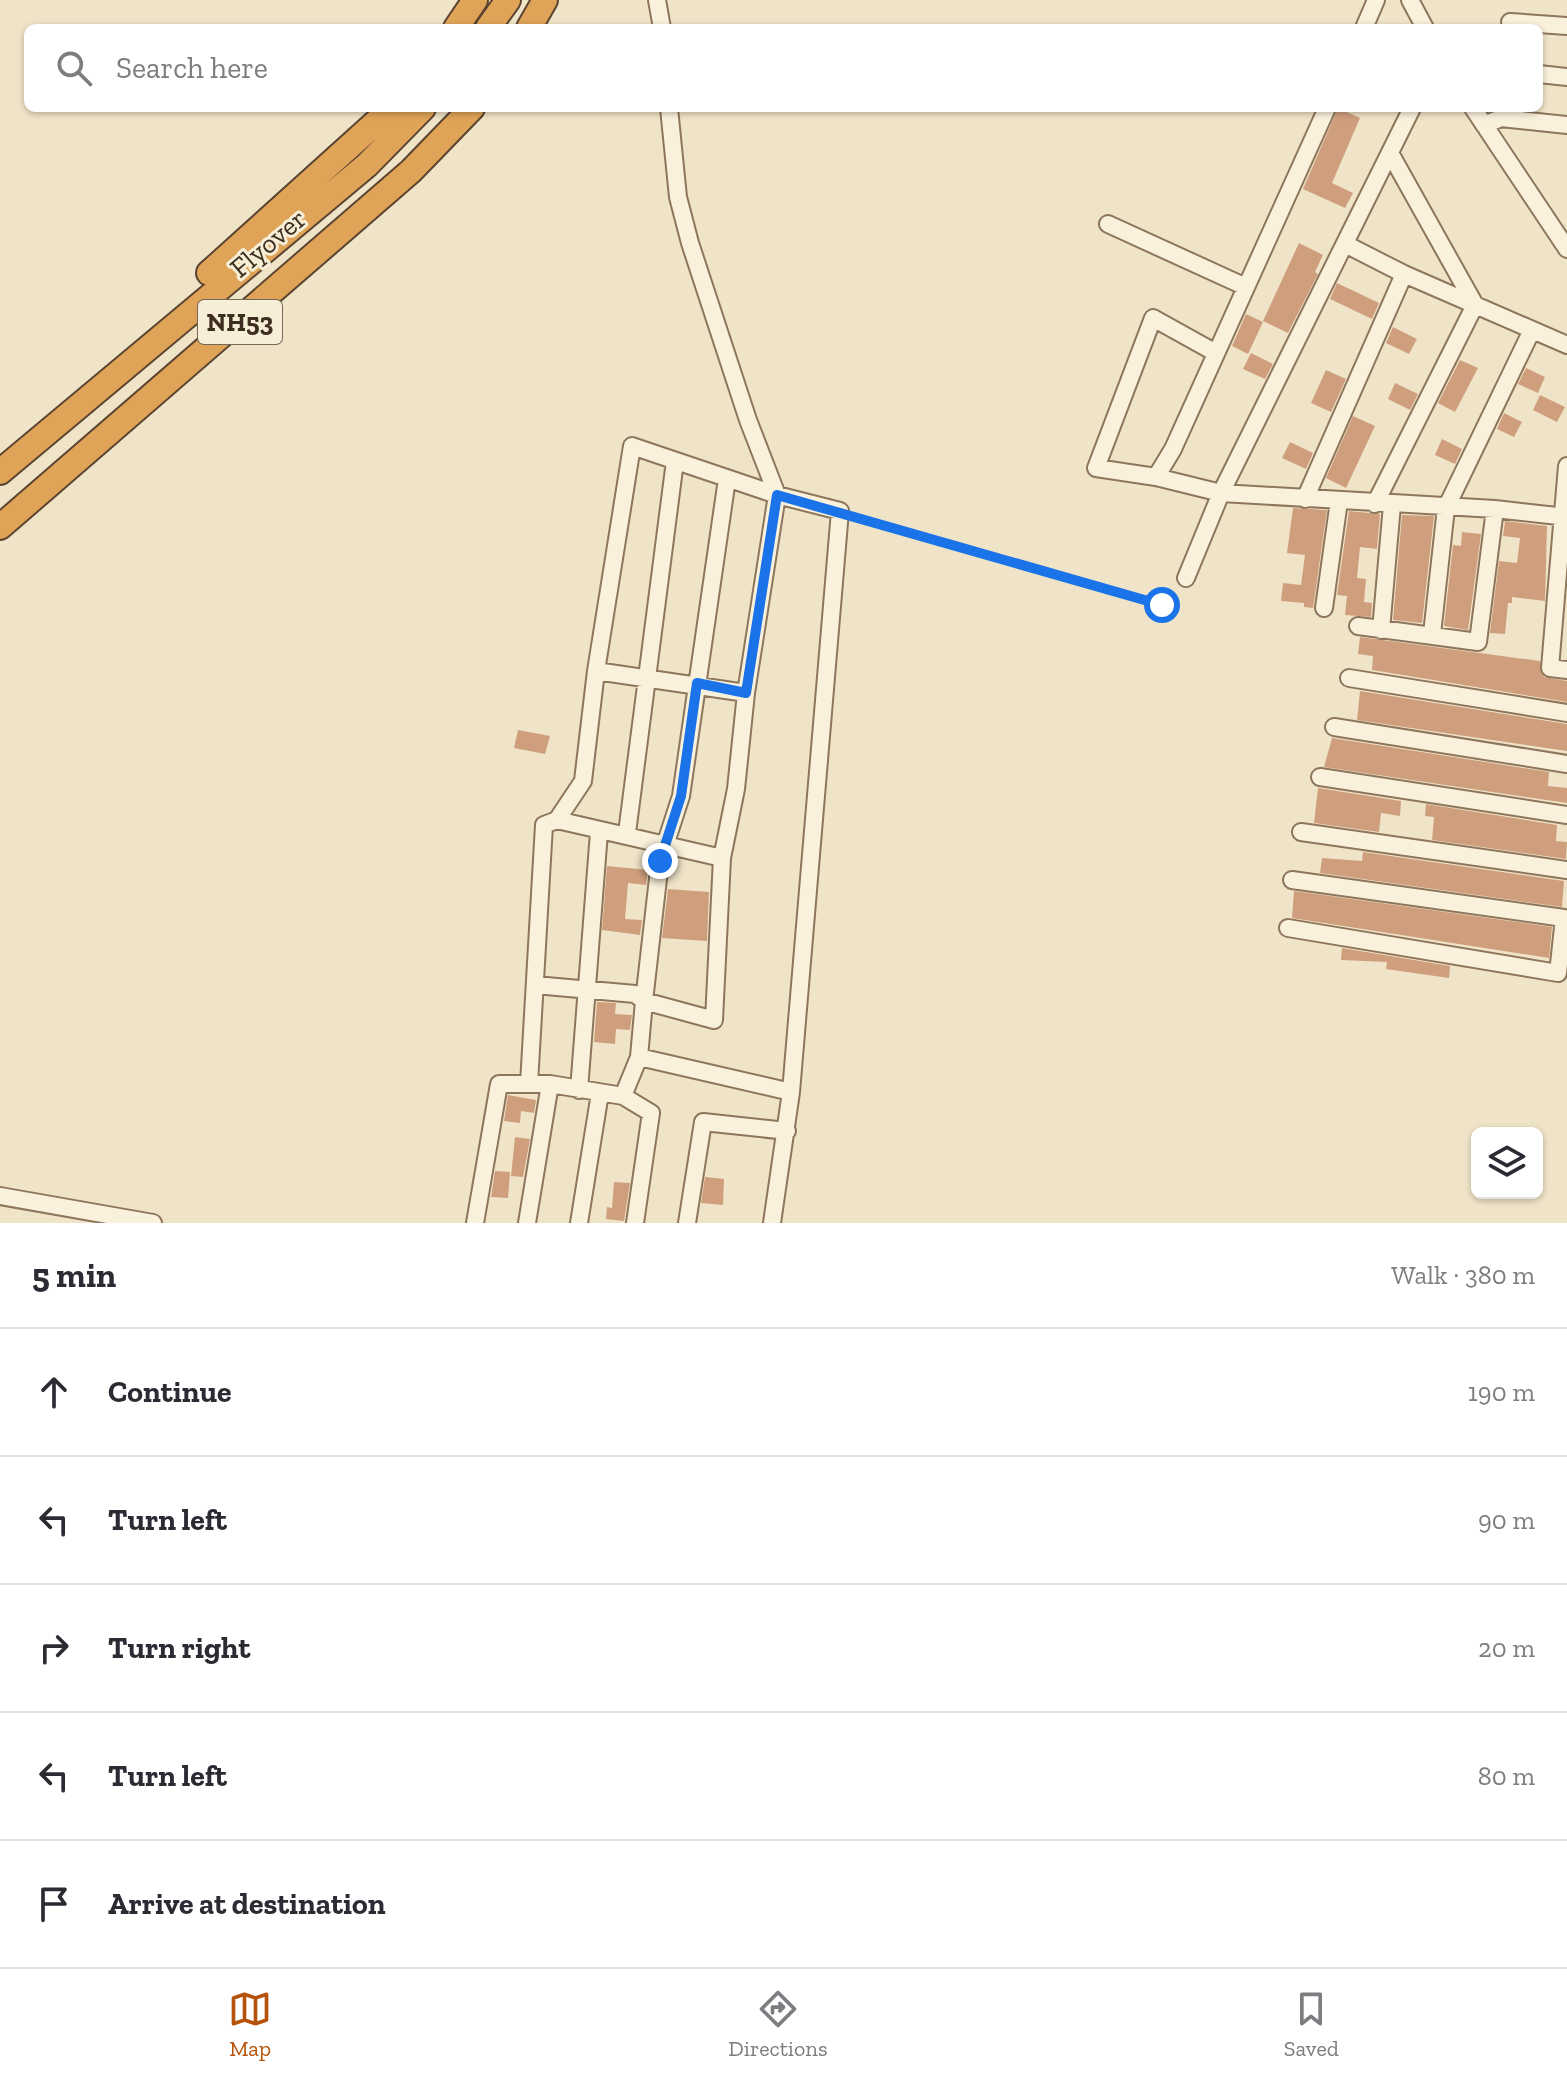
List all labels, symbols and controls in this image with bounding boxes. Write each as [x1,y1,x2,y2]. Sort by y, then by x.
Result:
search box [24,24,1543,112]
icon: search [52,46,96,90]
text: Search here [116,50,268,86]
street label: Flyover [223,202,313,284]
road number: NH53 [198,300,282,344]
route start [1144,587,1180,623]
route end [642,843,678,879]
map controls [1471,1127,1543,1199]
button: layers [1471,1127,1543,1199]
text: 5 min [32,1255,116,1296]
text: Walk · 380 m [1391,1259,1535,1291]
icon: ahead [32,1370,76,1414]
text: Continue [108,1374,232,1410]
text: 190 m [1468,1376,1535,1408]
icon: left [32,1498,76,1542]
text: Turn left [108,1502,227,1538]
text: 90 m [1478,1504,1535,1536]
icon: right [32,1626,76,1670]
text: Turn right [108,1630,250,1666]
text: 20 m [1478,1632,1535,1664]
icon: left [32,1754,76,1798]
text: Turn left [108,1758,227,1794]
text: 80 m [1478,1760,1535,1792]
icon: arrive [32,1882,76,1926]
text: Arrive at destination [108,1886,385,1922]
tab: Map [228,1987,272,2062]
tab: Directions [728,1987,828,2062]
tab: Saved [1284,1987,1339,2062]

